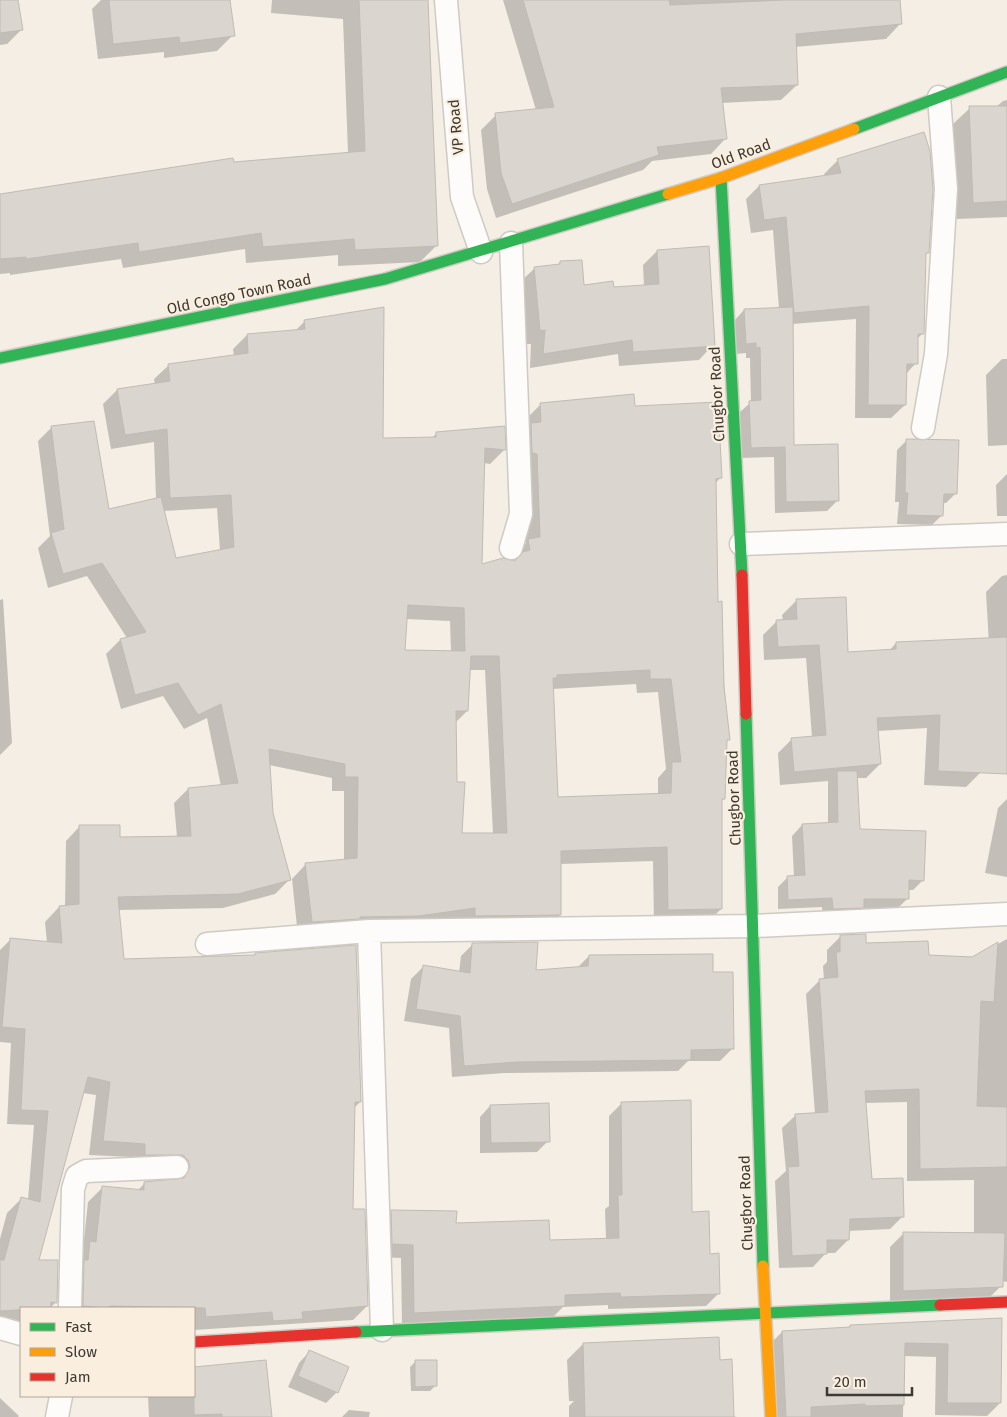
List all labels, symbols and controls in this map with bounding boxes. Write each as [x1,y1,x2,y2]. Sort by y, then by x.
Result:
street label: VP Road [445,99,467,155]
street label: Old Road [709,135,773,173]
street label: Old Congo Town Road [165,270,313,318]
street label: Chugbor Road [706,346,728,442]
street label: Chugbor Road [723,750,745,846]
street label: Chugbor Road [735,1155,757,1251]
legend [20,1307,195,1397]
text: Fast [65,1318,92,1336]
text: Slow [65,1343,97,1361]
scale bar [827,1364,912,1396]
text: Jam [65,1368,91,1386]
text: 20 m [834,1373,867,1391]

